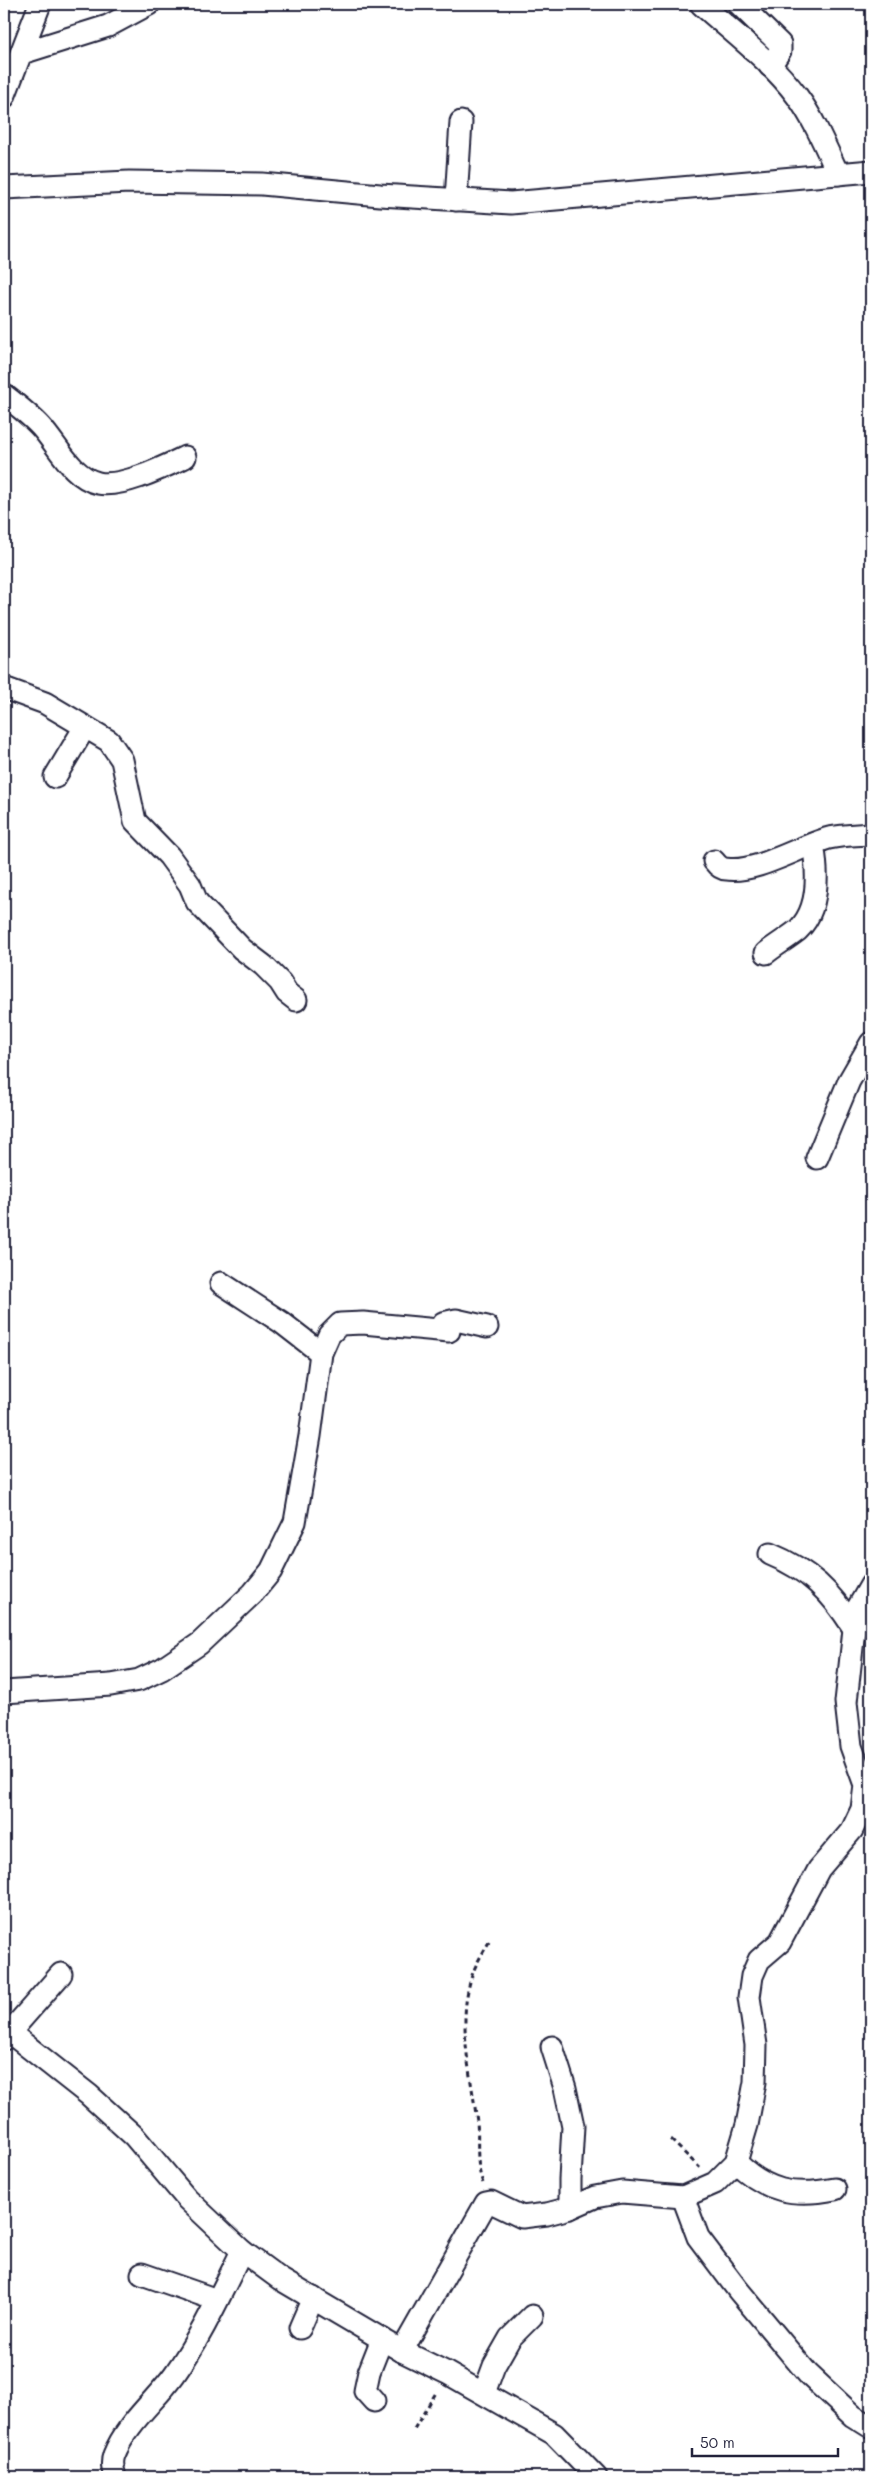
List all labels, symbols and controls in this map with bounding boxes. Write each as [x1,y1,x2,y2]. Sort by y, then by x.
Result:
scale bar [692,2426,839,2458]
text: 50 m [700,2432,735,2452]

